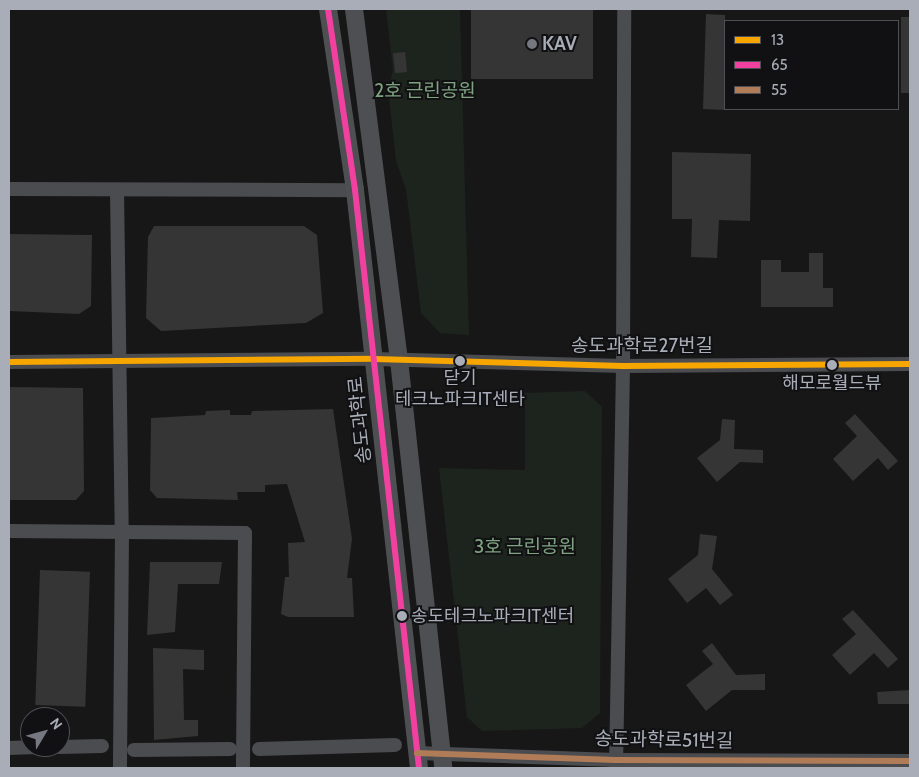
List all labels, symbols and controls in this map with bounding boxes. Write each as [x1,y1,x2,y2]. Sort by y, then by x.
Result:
legend [724,20,899,110]
text: 13 [771,31,784,49]
place label: KAV [542,33,577,55]
marker: KAV [526,38,538,50]
text: 65 [771,56,788,74]
park label: 2호 근린공원 [374,80,476,102]
text: 55 [771,81,787,99]
street label: 송도과학로27번길 [571,335,713,357]
marker: 닫기 테크노파크IT센타 [455,356,465,366]
marker: 해모로월드뷰 [827,360,837,370]
place label: 닫기 테크노파크IT센타 [395,368,525,410]
place label: 해모로월드뷰 [782,372,882,394]
street label: 송도과학로 [344,375,376,465]
park label: 3호 근린공원 [474,536,576,558]
place label: 송도테크노파크IT센터 [411,605,574,627]
marker: 송도테크노파크IT센터 [397,611,407,621]
north arrow [20,707,70,757]
text: N [46,714,66,733]
street label: 송도과학로51번길 [594,727,734,753]

